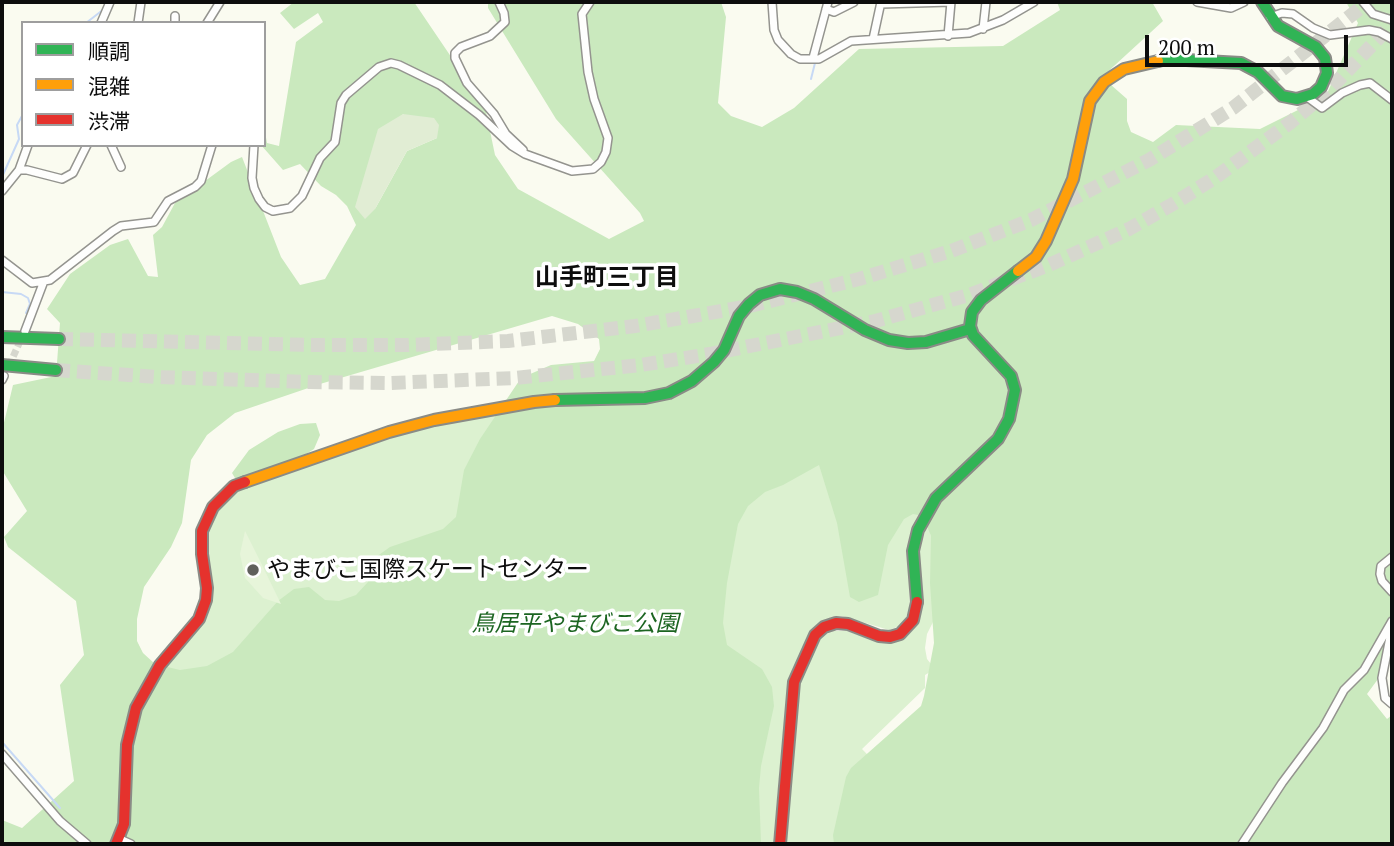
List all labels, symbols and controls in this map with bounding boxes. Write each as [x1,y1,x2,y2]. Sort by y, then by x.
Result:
legend [21,21,266,147]
scale bar [1149,21,1352,65]
text: 200 m [1158,33,1215,61]
text: 順調 [88,37,130,65]
text: 混雑 [88,72,130,100]
text: 渋滞 [88,107,130,135]
district label: 山手町三丁目 [535,264,679,292]
place label: やまびこ国際スケートセンター [267,556,589,584]
marker: やまびこ国際スケートセンター [245,562,261,578]
park label: 鳥居平やまびこ公園 [472,610,678,638]

